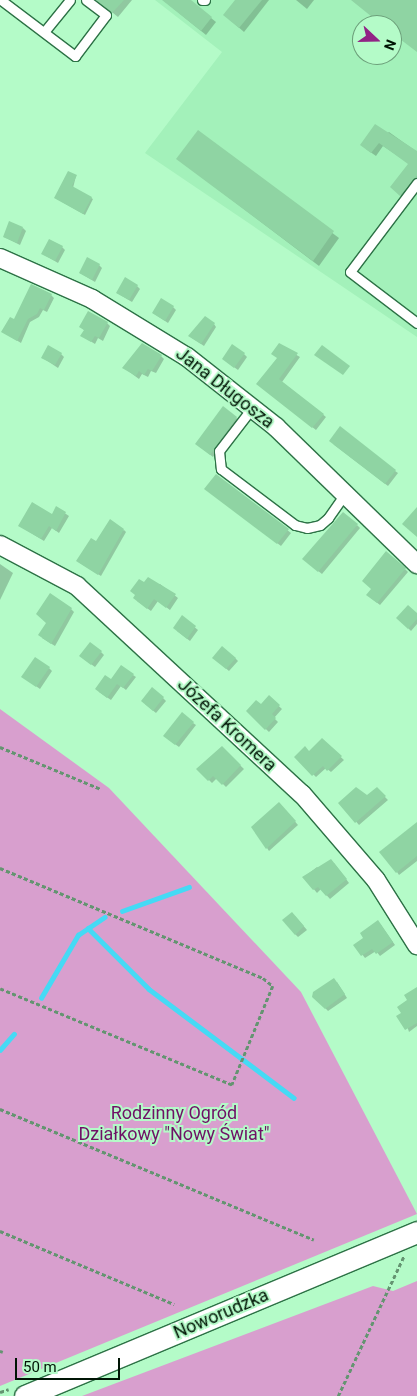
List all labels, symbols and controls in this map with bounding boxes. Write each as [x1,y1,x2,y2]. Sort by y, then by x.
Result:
north arrow [352,15,402,65]
text: N [381,38,399,52]
street label: Jana Długosza [172,343,278,433]
street label: Józefa Kromera [173,674,281,776]
park label: Rodzinny Ogród Działkowy "Nowy Świat" [78,1103,270,1146]
street label: Noworudzka [170,1284,272,1344]
scale bar [18,1348,122,1380]
text: 50 m [23,1358,57,1376]

